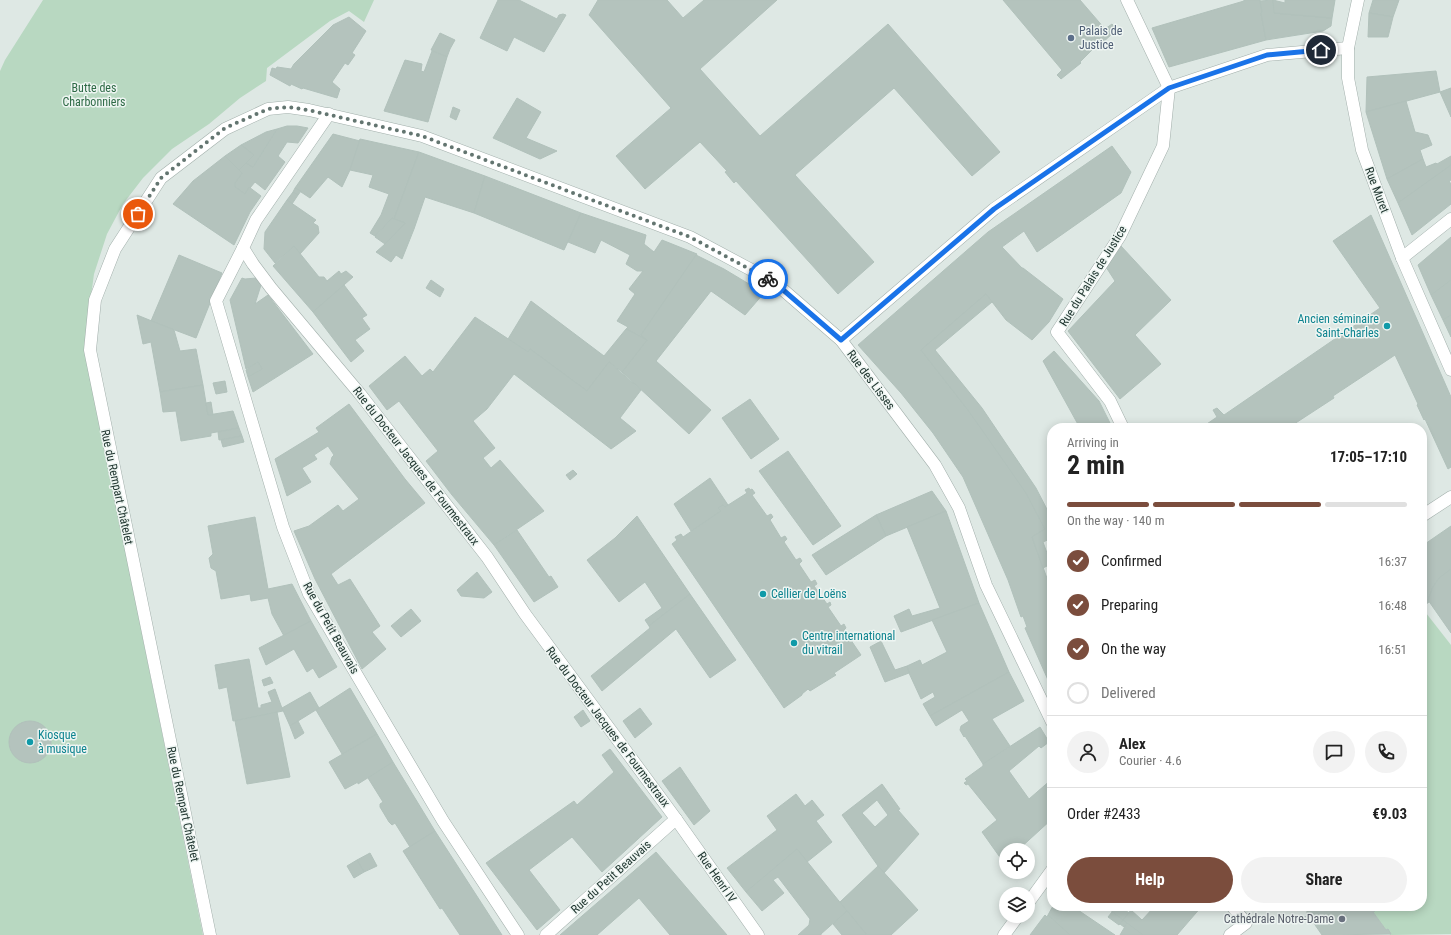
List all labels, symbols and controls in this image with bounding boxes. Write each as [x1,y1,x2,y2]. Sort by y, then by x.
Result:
place label: Palais de Justice [1079,24,1123,52]
marker: Palais de Justice [1066,33,1076,43]
pin [1304,33,1338,67]
icon: home [1310,39,1332,61]
park label: Butte des Charbonniers [62,81,126,109]
street label: Rue Muret [1362,165,1392,215]
pin [121,197,155,231]
icon: bag [127,203,149,225]
street label: Rue du Palais de Justice [1056,223,1130,329]
courier [748,259,788,299]
icon: bike [757,268,779,290]
place label: Ancien séminaire Saint-Charles [1297,312,1379,340]
marker: Ancien séminaire Saint-Charles [1382,321,1392,331]
street label: Rue des Lisses [844,347,898,413]
street label: Rue du Docteur Jacques de Fourmestraux [350,384,482,548]
street label: Rue du Rempart Châtelet [98,428,136,546]
text: Arriving in [1067,435,1119,450]
text: 17:05–17:10 [1330,448,1407,466]
text: 2 min [1067,450,1125,480]
text: On the way · 140 m [1067,513,1164,528]
icon: check [1067,550,1089,572]
text: Confirmed [1101,552,1162,570]
text: 16:37 [1378,554,1407,569]
street label: Rue du Petit Beauvais [300,580,362,676]
place label: Cellier de Loëns [771,587,847,601]
marker: Cellier de Loëns [758,589,768,599]
icon: check [1067,594,1089,616]
text: Preparing [1101,596,1158,614]
text: 16:48 [1378,598,1407,613]
place label: Centre international du vitrail [802,629,895,657]
marker: Centre international du vitrail [789,638,799,648]
icon: check [1067,638,1089,660]
text: On the way [1101,640,1166,658]
text: 16:51 [1378,642,1407,657]
street label: Rue du Docteur Jacques de Fourmestraux [543,644,673,810]
text: Delivered [1101,684,1156,702]
place label: Kiosque à musique [38,728,87,756]
button: person [1067,731,1109,773]
button: chat [1313,731,1355,773]
button: phone [1365,731,1407,773]
text: Alex [1119,735,1146,753]
marker: Kiosque à musique [25,737,35,747]
street label: Rue du Rempart Châtelet [164,745,202,863]
text: Courier · 4.6 [1119,753,1182,768]
text: Order #2433 [1067,805,1141,823]
text: €9.03 [1372,805,1407,823]
street label: Rue du Petit Beauvais [568,837,654,917]
map controls [999,843,1035,923]
button: locate [999,843,1035,879]
street label: Rue Henri IV [695,849,740,905]
button: Help [1067,857,1233,903]
button: Share [1241,857,1407,903]
button: layers [999,887,1035,923]
place label: Cathédrale Notre-Dame [1224,912,1334,926]
marker: Cathédrale Notre-Dame [1337,914,1347,924]

